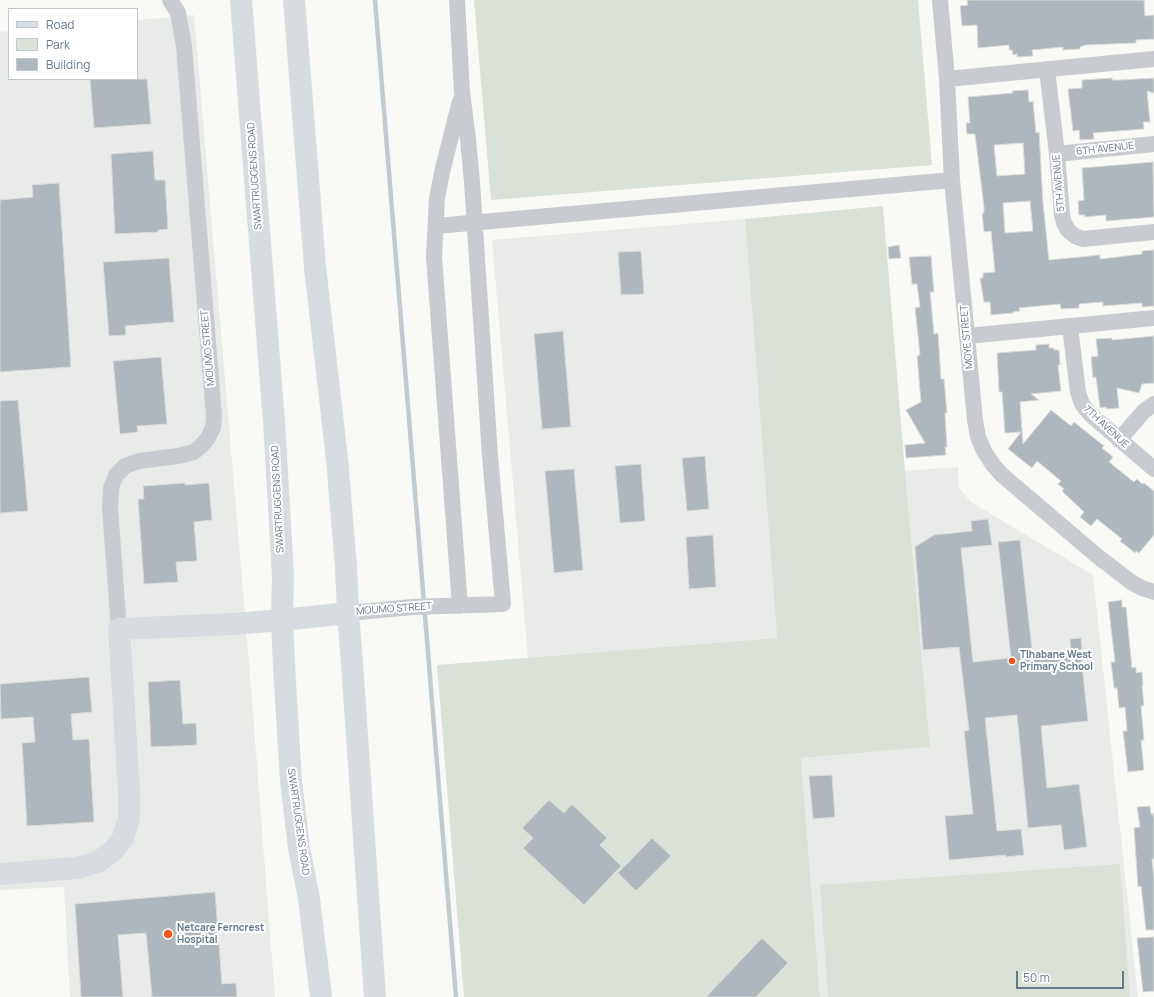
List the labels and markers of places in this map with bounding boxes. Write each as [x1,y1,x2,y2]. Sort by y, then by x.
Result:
place label: Tlhabane West Primary School [1020,649,1093,672]
marker: Tlhabane West Primary School [1007,656,1017,666]
place label: Netcare Ferncrest Hospital [177,922,264,946]
marker: Netcare Ferncrest Hospital [162,928,174,940]

